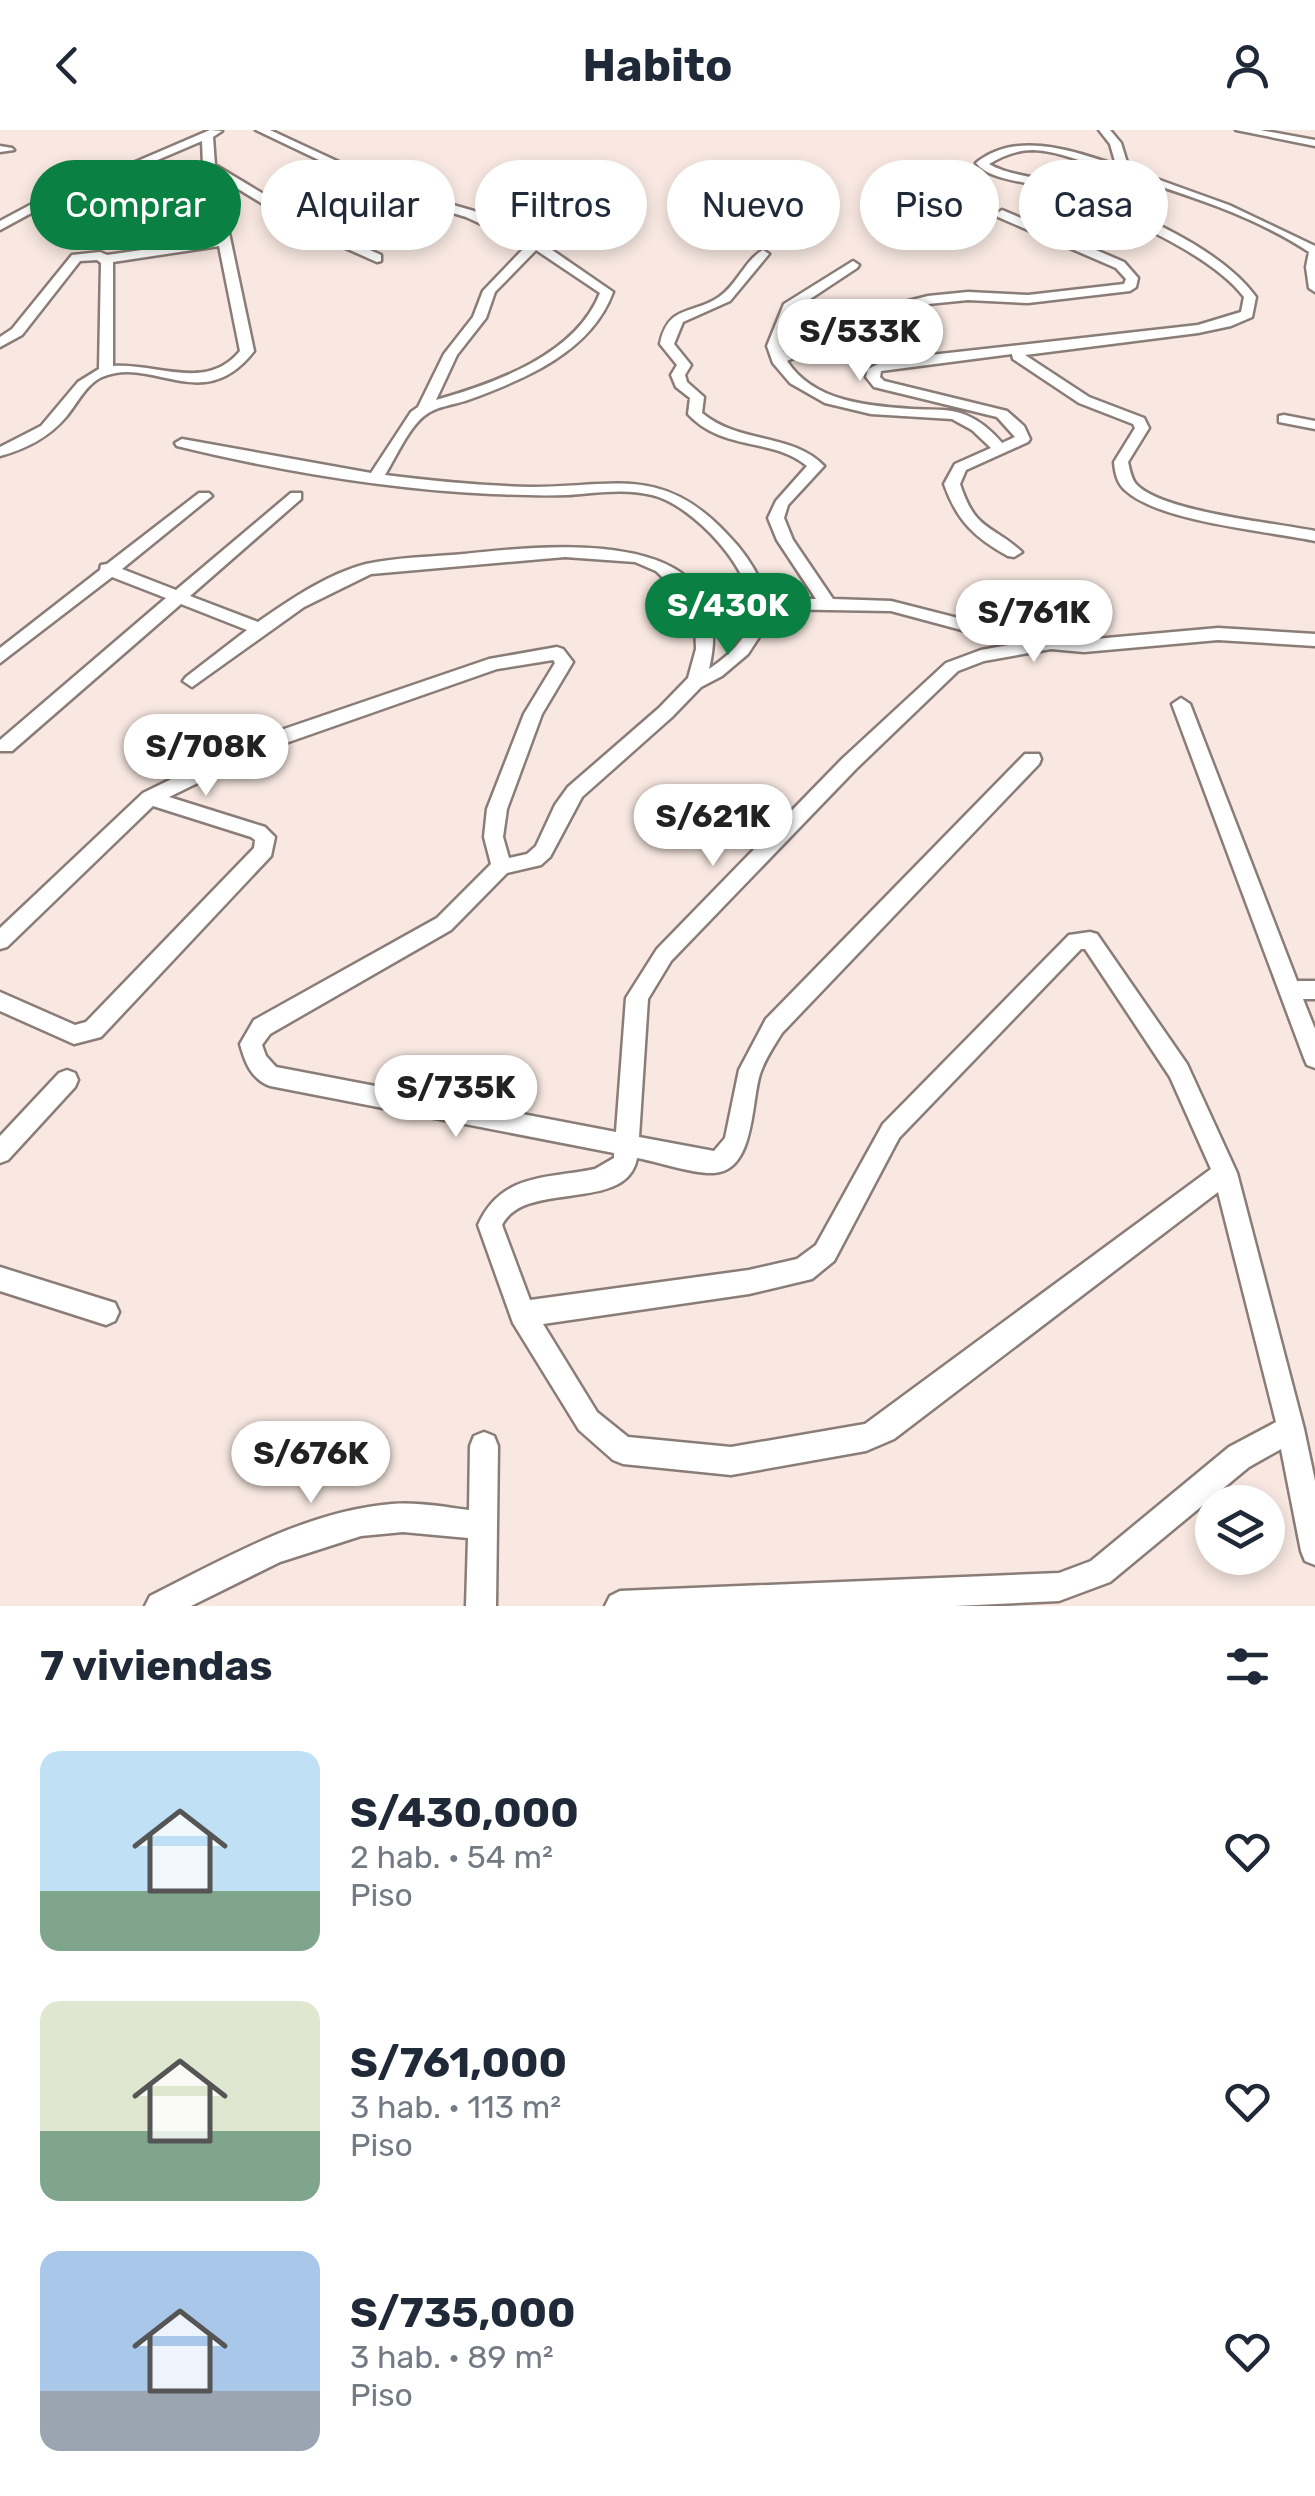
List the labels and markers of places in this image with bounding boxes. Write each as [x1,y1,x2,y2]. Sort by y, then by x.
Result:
pin: S/533K [779,299,941,384]
pin: S/430K [647,573,809,658]
pin: S/761K [953,580,1115,665]
pin: S/708K [125,714,287,799]
pin: S/621K [632,784,794,869]
pin: S/735K [375,1055,537,1140]
pin: S/676K [230,1421,392,1506]

